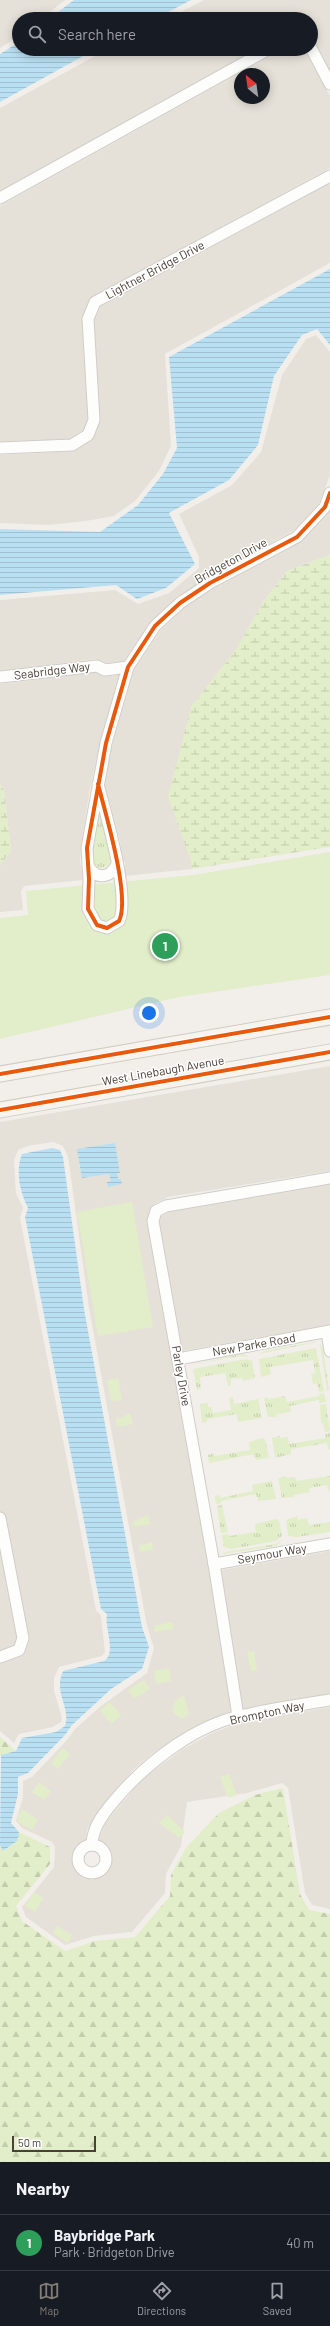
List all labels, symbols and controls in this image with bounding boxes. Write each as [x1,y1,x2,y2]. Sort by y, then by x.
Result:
search box [12,12,318,56]
icon: search [26,23,48,45]
text: Search here [58,25,136,43]
north arrow [234,68,270,104]
street label: Lightner Bridge Drive [103,237,206,301]
street label: Bridgeton Drive [192,534,269,586]
street label: Seabridge Way [13,658,91,682]
pin: 1 [152,931,178,961]
your location [139,1003,159,1023]
street label: West Linebaugh Avenue [101,1052,225,1088]
street label: New Parke Road [211,1330,296,1358]
street label: Parley Drive [170,1344,194,1407]
street label: Seymour Way [236,1540,308,1566]
street label: Brompton Way [228,1697,306,1727]
scale bar [12,2134,96,2153]
text: 50 m [18,2136,41,2149]
text: Nearby [16,2178,70,2198]
text: Baybridge Park [54,2226,155,2244]
text: 1 [27,2235,31,2251]
text: 40 m [286,2235,314,2251]
text: Park · Bridgeton Drive [54,2244,175,2260]
tab: Map [38,2280,60,2317]
tab: Directions [137,2280,186,2317]
tab: Saved [263,2280,292,2317]

